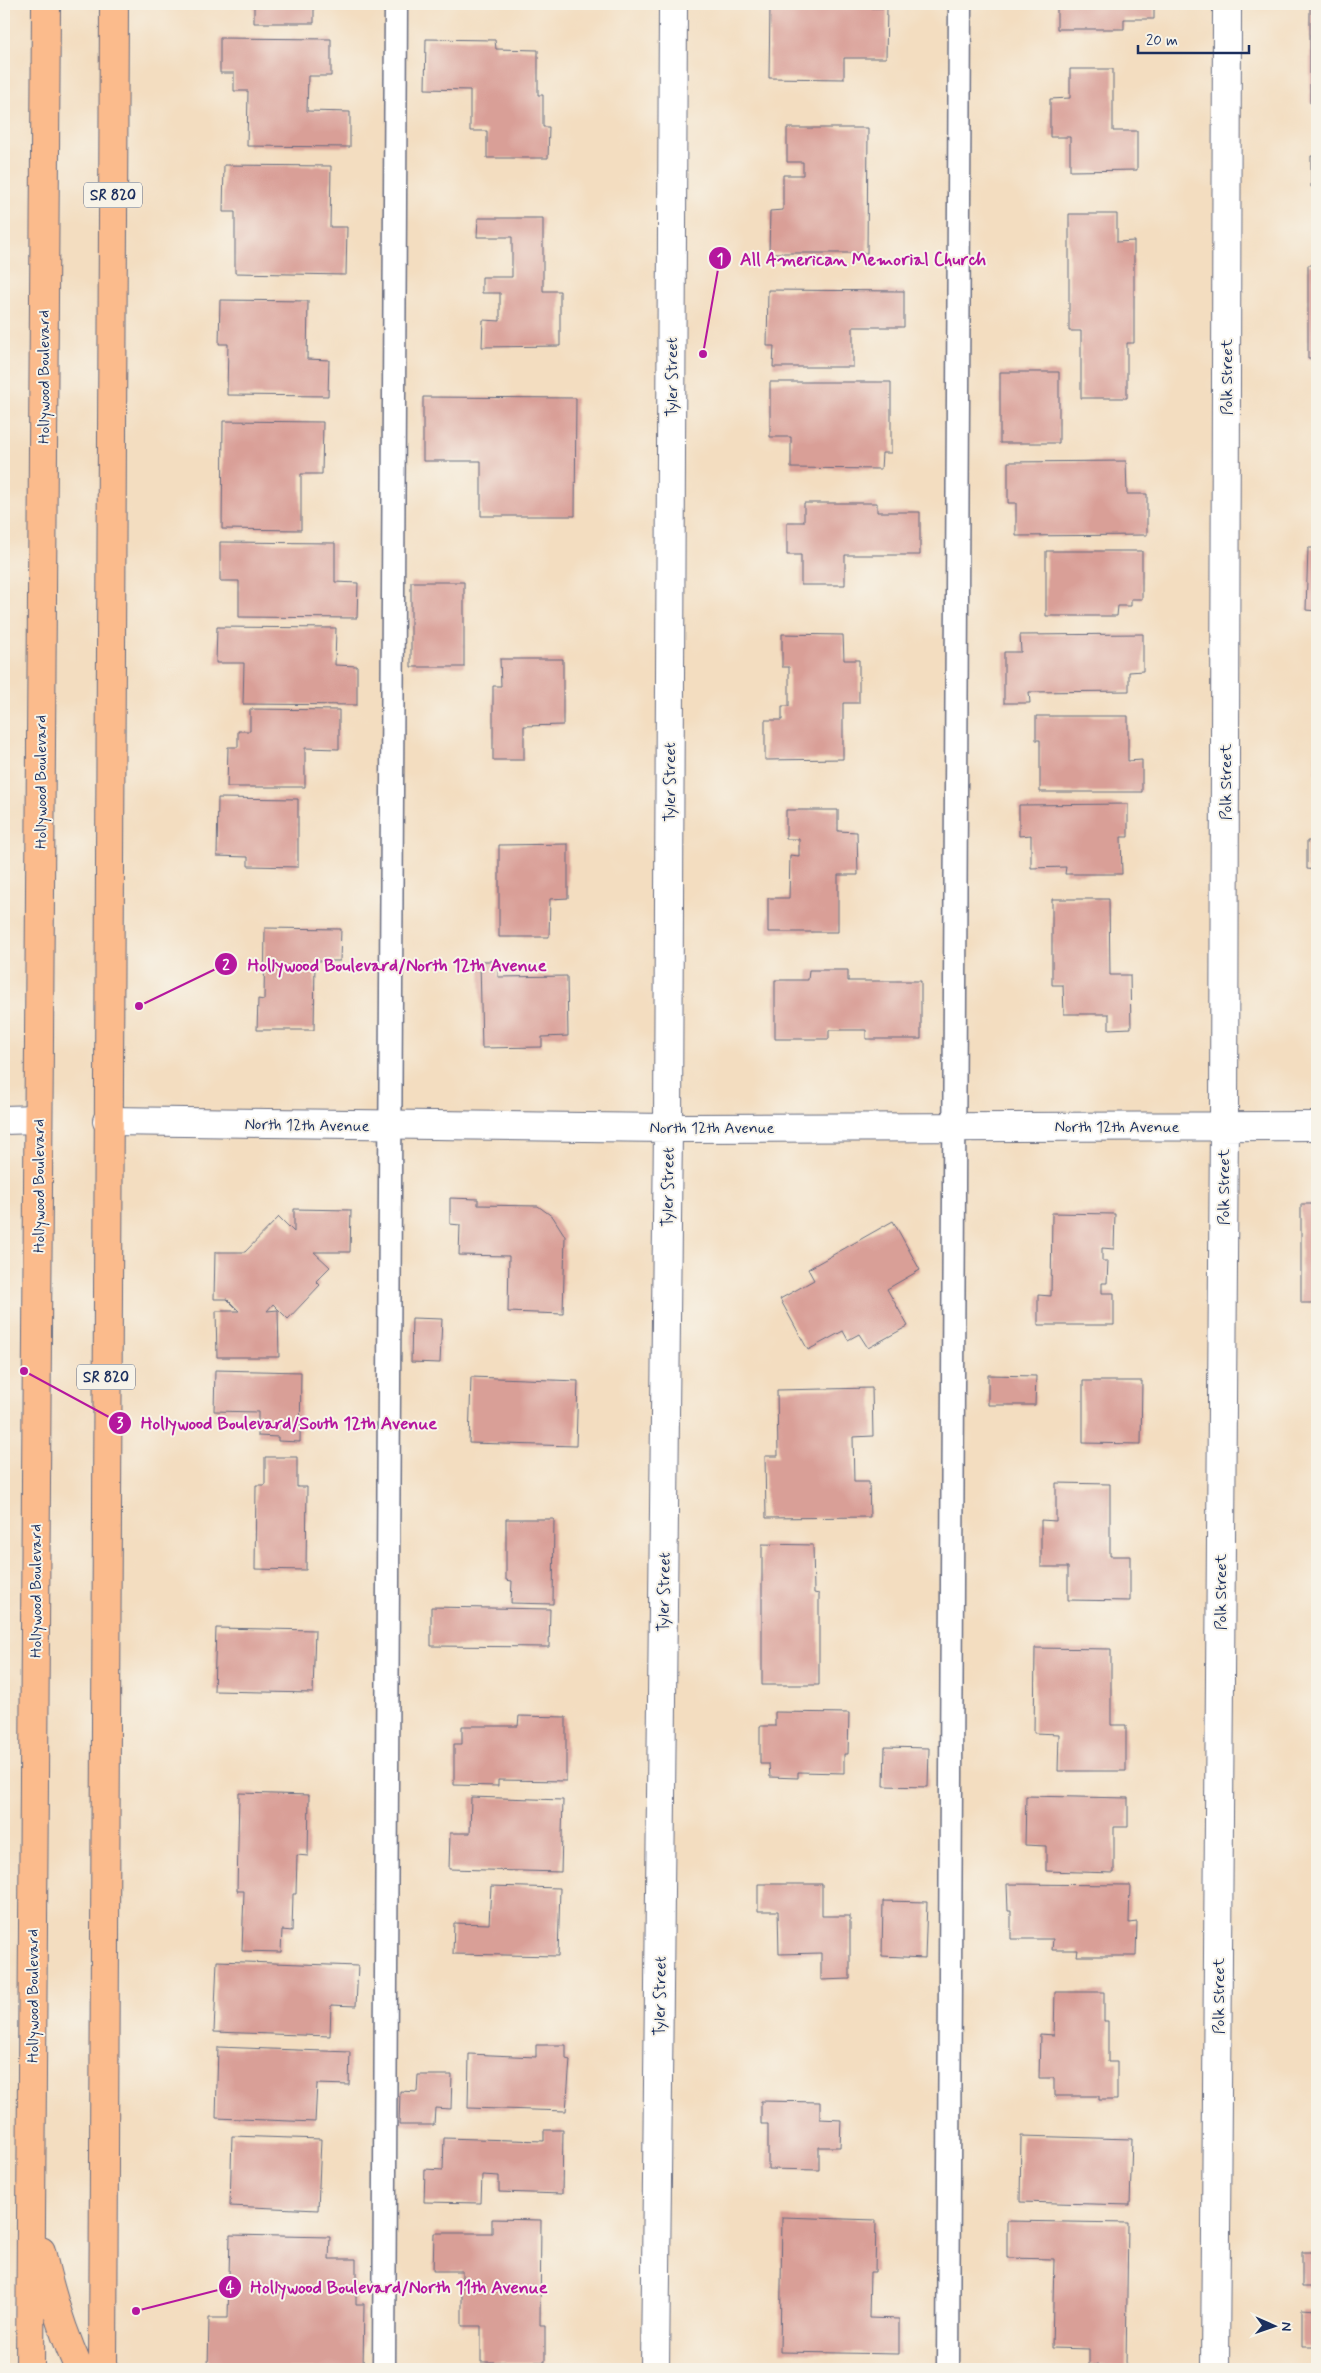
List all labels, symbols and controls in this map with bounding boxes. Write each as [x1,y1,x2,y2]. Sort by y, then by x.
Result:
scale bar [1138,22,1250,54]
text: 20 m [1146,31,1178,51]
road number: SR 820 [84,182,142,208]
callout: All American Memorial Church [708,242,992,275]
text: All American Memorial Church [740,248,986,272]
text: 1 [717,250,723,270]
street label: Hollywood Boulevard [34,310,55,444]
street label: Tyler Street [662,337,683,417]
street label: Polk Street [1217,338,1238,415]
street label: Hollywood Boulevard [31,715,52,849]
street label: Tyler Street [660,742,681,822]
street label: Polk Street [1216,743,1237,820]
callout: Hollywood Boulevard/North 12th Avenue [214,948,555,981]
text: Hollywood Boulevard/North 12th Avenue [247,954,547,978]
text: 2 [222,956,230,976]
street label: North 12th Avenue [244,1114,370,1137]
street label: North 12th Avenue [1055,1117,1180,1138]
street label: North 12th Avenue [650,1118,775,1139]
street label: Hollywood Boulevard [29,1119,50,1253]
street label: Tyler Street [657,1147,680,1227]
street label: Polk Street [1214,1148,1235,1225]
road number: SR 820 [77,1364,135,1390]
callout: Hollywood Boulevard/South 12th Avenue [107,1407,446,1440]
text: Hollywood Boulevard/South 12th Avenue [141,1412,437,1436]
text: 3 [117,1414,124,1434]
street label: Hollywood Boulevard [26,1524,47,1658]
street label: Tyler Street [653,1552,676,1632]
street label: Polk Street [1211,1553,1232,1630]
street label: Hollywood Boulevard [23,1929,44,2063]
street label: Tyler Street [649,1956,672,2036]
street label: Polk Street [1209,1957,1230,2034]
callout: Hollywood Boulevard/North 11th Avenue [217,2270,557,2303]
text: Hollywood Boulevard/North 11th Avenue [250,2276,548,2300]
text: 4 [226,2278,235,2298]
north arrow [1248,2300,1298,2350]
text: N [1277,2321,1295,2331]

